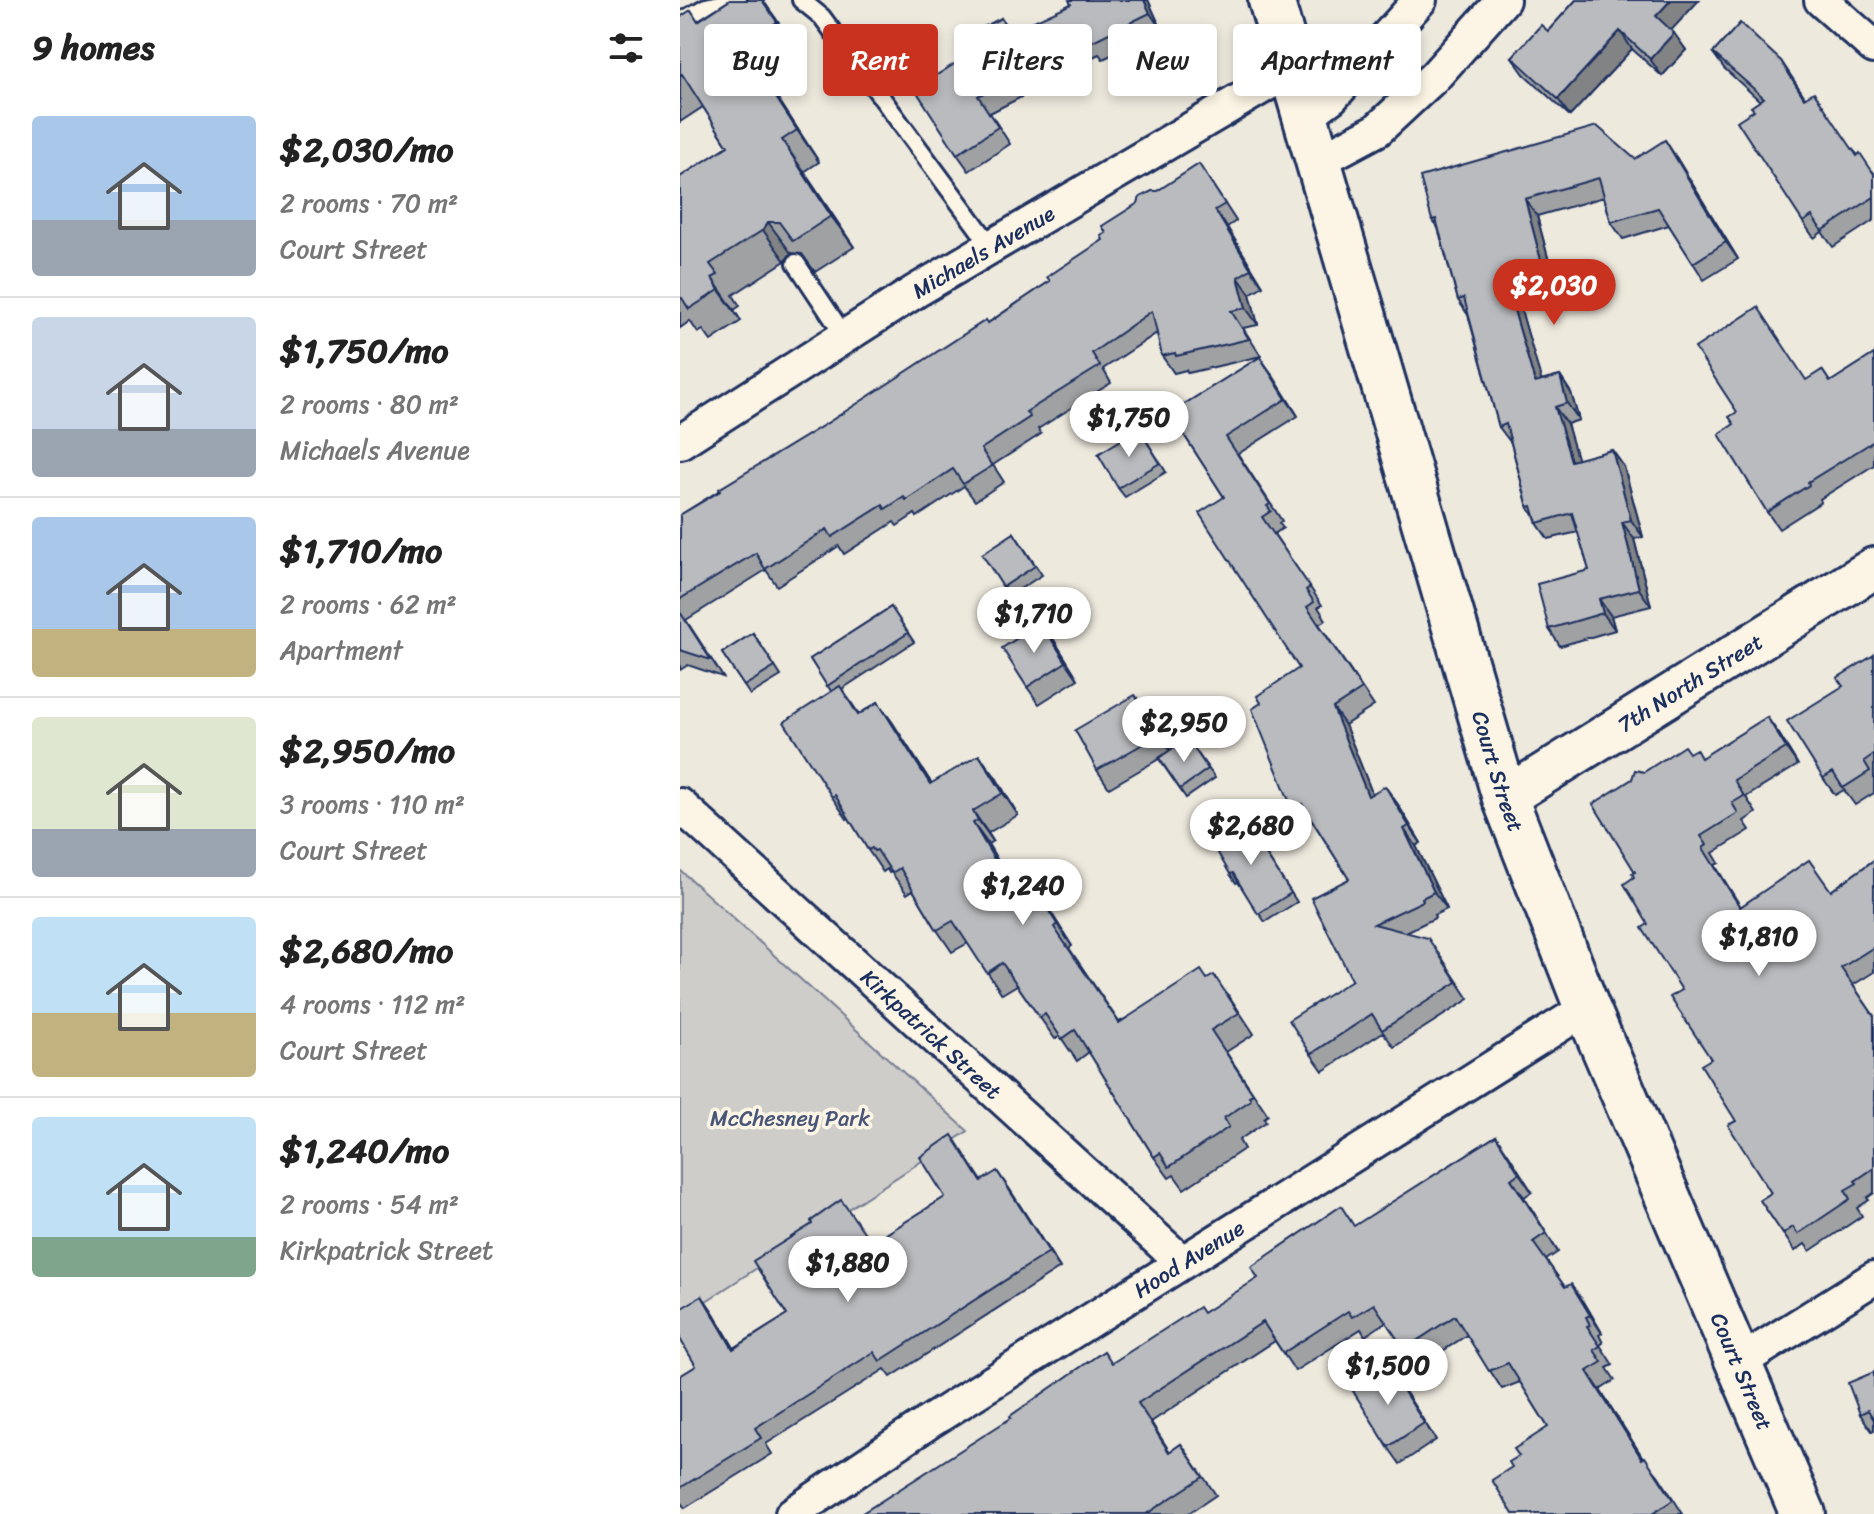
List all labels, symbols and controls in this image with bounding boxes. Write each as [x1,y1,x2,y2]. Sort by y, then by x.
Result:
text: 9 homes [32,18,154,78]
chip: Buy [704,24,807,96]
chip: Rent [823,24,938,96]
chip: Filters [954,24,1092,96]
chip: New [1108,24,1217,96]
chip: Apartment [1233,24,1421,96]
icon: filters [604,26,648,70]
text: $2,030/mo [280,120,454,180]
icon: home [96,148,192,244]
text: 2 rooms · 70 m² [280,180,458,226]
street label: Michaels Avenue [904,194,1063,309]
text: Court Street [280,226,428,272]
pin: $2,030 [1489,259,1619,327]
text: $2,030 [1511,262,1597,308]
text: $1,750/mo [280,321,449,381]
icon: home [96,349,192,445]
text: 2 rooms · 80 m² [280,381,459,427]
pin: $1,750 [1064,391,1194,459]
text: $1,750 [1088,394,1170,440]
text: Michaels Avenue [280,427,470,473]
text: $1,710/mo [280,521,442,581]
icon: home [96,549,192,645]
text: 2 rooms · 62 m² [280,581,457,627]
pin: $1,710 [969,587,1099,655]
text: $1,710 [995,590,1073,636]
street label: 7th North Street [1609,622,1771,743]
text: Apartment [280,627,403,673]
pin: $2,950 [1119,696,1249,764]
text: $2,950 [1140,699,1228,745]
street label: Court Street [1461,706,1536,838]
text: $2,950/mo [280,721,455,781]
icon: home [96,749,192,845]
text: 3 rooms · 110 m² [280,781,465,827]
pin: $2,680 [1186,799,1316,867]
text: $2,680 [1208,802,1294,848]
text: Court Street [280,827,428,873]
pin: $1,240 [958,859,1088,927]
text: $1,240 [981,862,1065,908]
pin: $1,810 [1694,910,1824,978]
text: $1,810 [1720,913,1798,959]
text: $2,680/mo [280,921,453,981]
icon: home [96,949,192,1045]
street label: Kirkpatrick Street [851,959,1012,1109]
text: 4 rooms · 112 m² [280,981,465,1027]
text: Court Street [280,1027,428,1073]
park label: McChesney Park [710,1099,870,1138]
text: $1,240/mo [280,1121,449,1181]
icon: home [96,1149,192,1245]
text: 2 rooms · 54 m² [280,1181,459,1227]
street label: Hood Avenue [1125,1209,1252,1308]
text: Kirkpatrick Street [280,1227,493,1273]
pin: $1,880 [783,1236,913,1304]
text: $1,880 [806,1239,890,1285]
street label: Court Street [1700,1306,1785,1437]
pin: $1,500 [1323,1339,1453,1407]
text: $1,500 [1346,1342,1430,1388]

